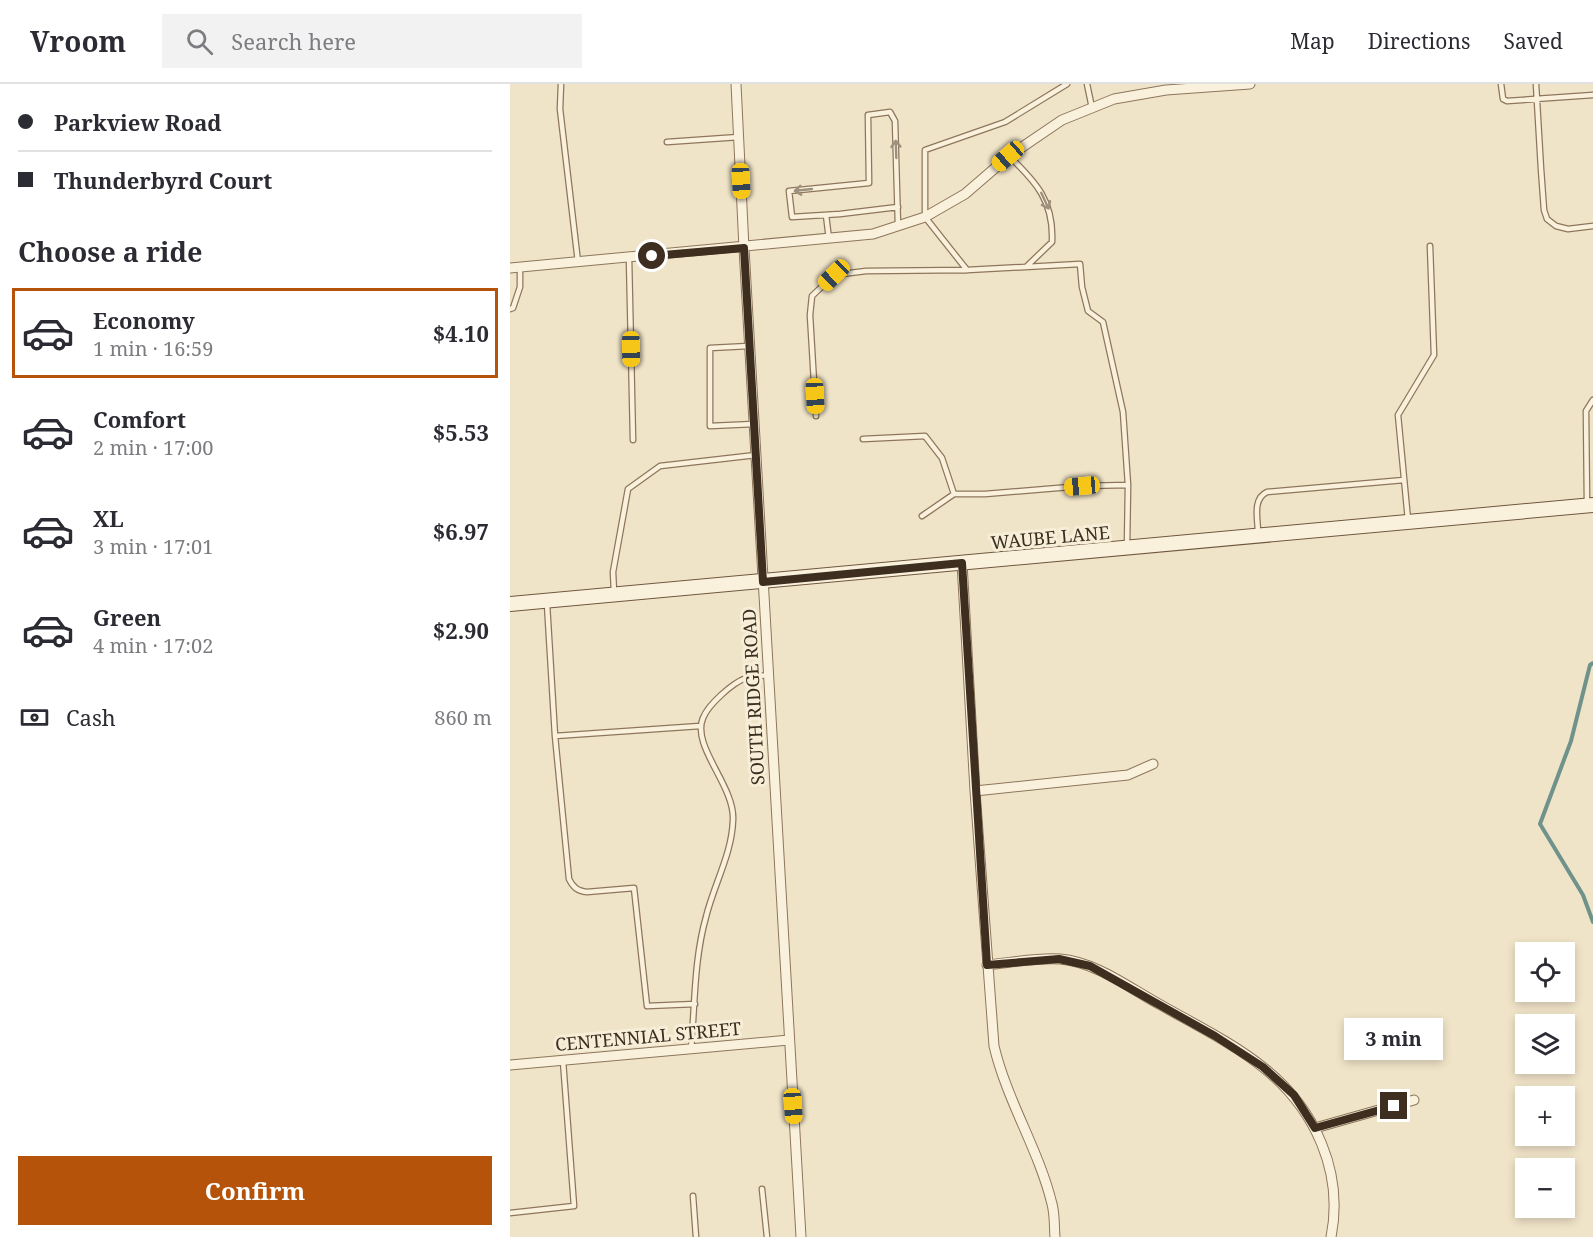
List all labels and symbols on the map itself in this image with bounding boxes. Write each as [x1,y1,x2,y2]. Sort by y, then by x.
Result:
car [989,137,1027,175]
one-way arrow [890,139,901,159]
car [731,163,751,199]
one-way arrow [793,185,813,196]
one-way arrow [1039,191,1051,209]
route start [638,242,665,269]
car [815,256,853,294]
car [622,331,640,367]
car [805,378,825,414]
car [1063,475,1101,497]
street label: WAUBE LANE [990,520,1110,554]
street label: SOUTH RIDGE ROAD [736,608,770,786]
street label: CENTENNIAL STREET [554,1016,742,1056]
callout: 3 min [1344,1019,1444,1061]
car [783,1087,803,1125]
route end [1380,1092,1407,1119]

